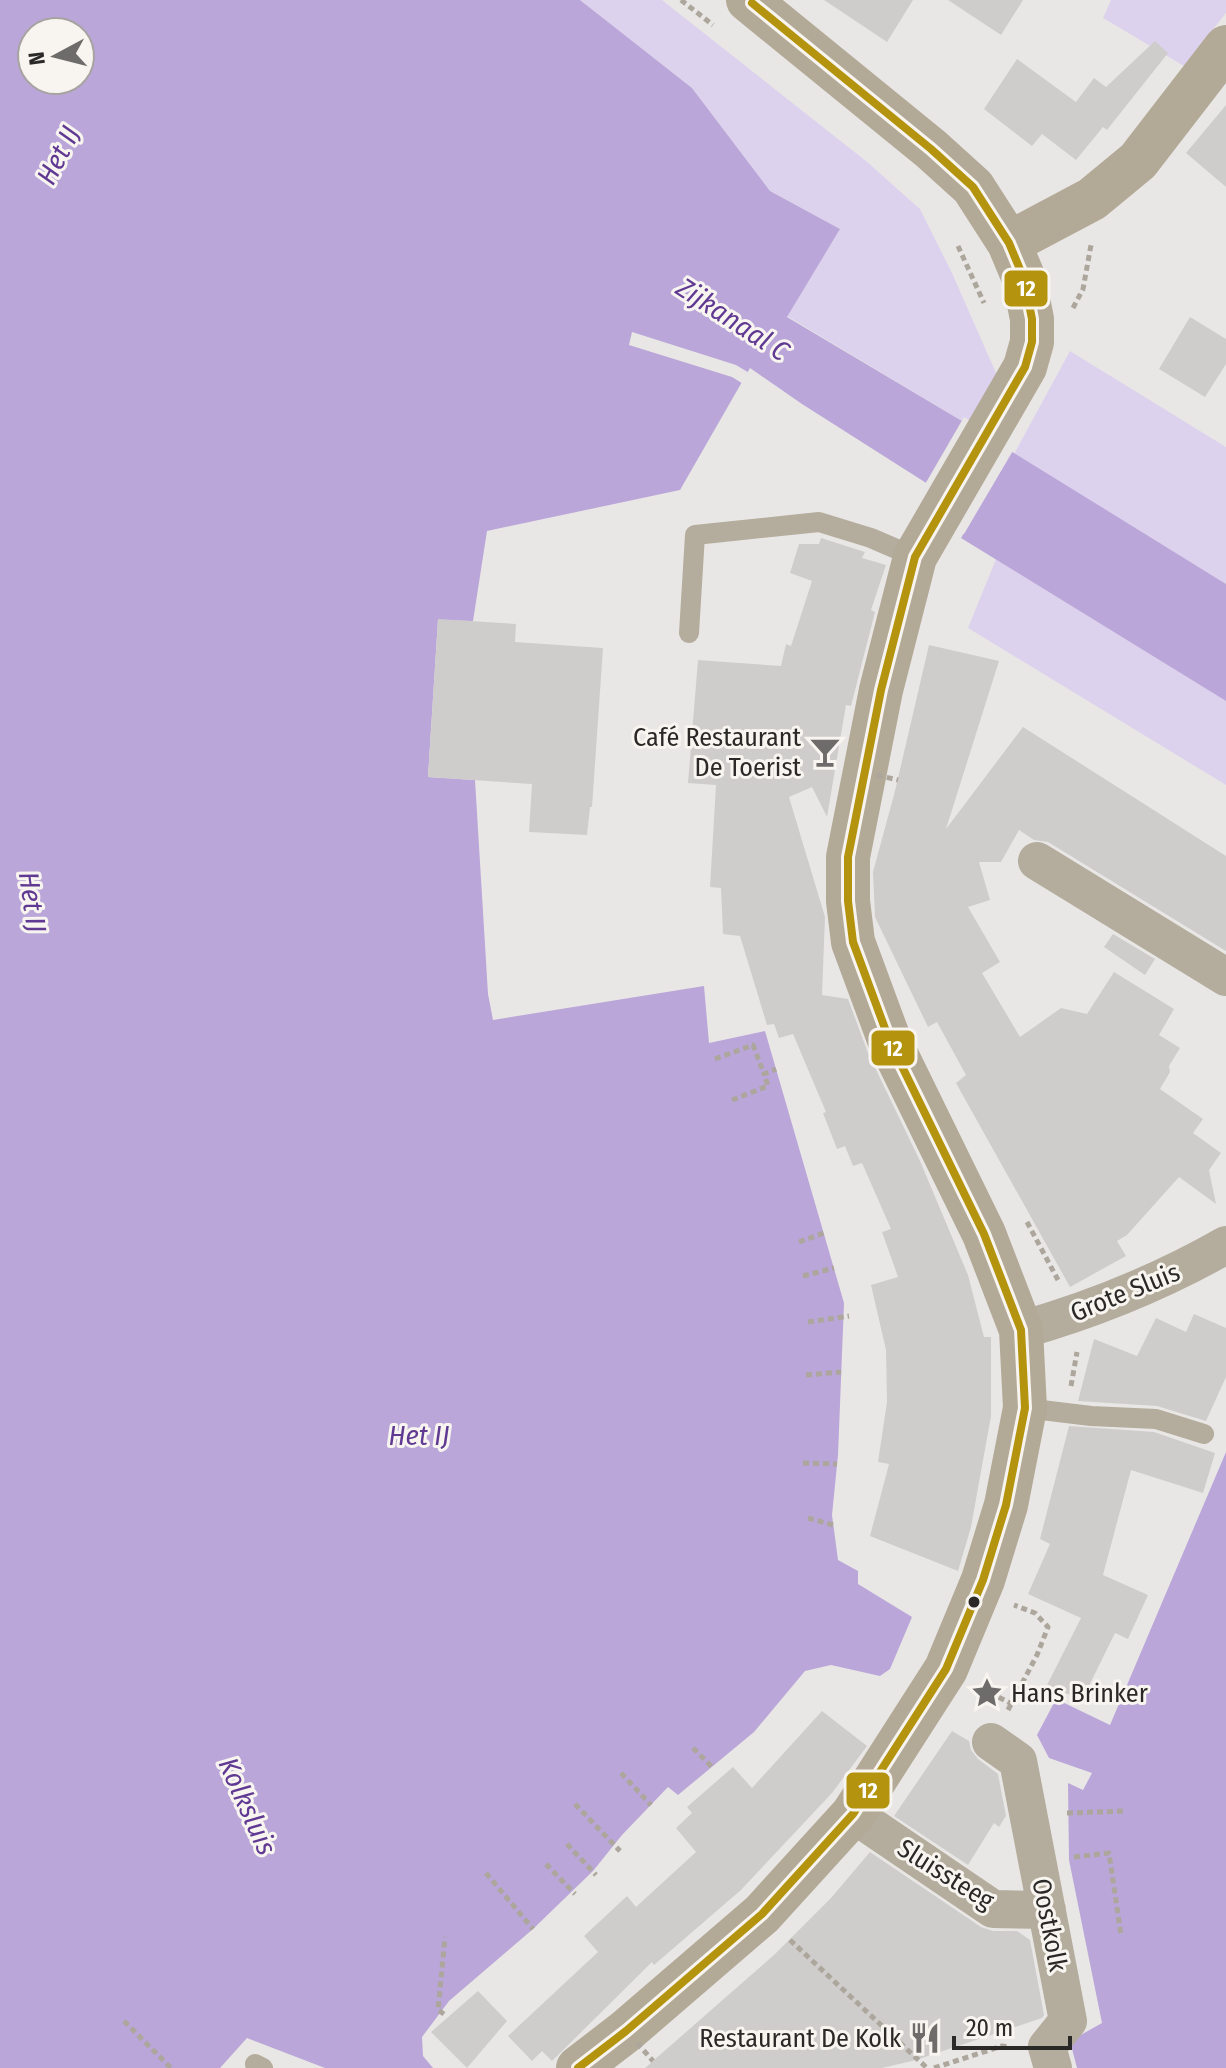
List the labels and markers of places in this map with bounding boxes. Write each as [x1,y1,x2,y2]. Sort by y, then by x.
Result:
place label: Café Restaurant De Toerist [633,722,801,783]
bar icon: Café Restaurant De Toerist [808,735,842,769]
unlabelled marker [966,1594,982,1610]
place icon: Hans Brinker [970,1676,1004,1710]
place label: Hans Brinker [1011,1678,1148,1709]
restaurant icon: Restaurant De Kolk [908,2021,942,2055]
place label: Restaurant De Kolk [699,2023,902,2054]

